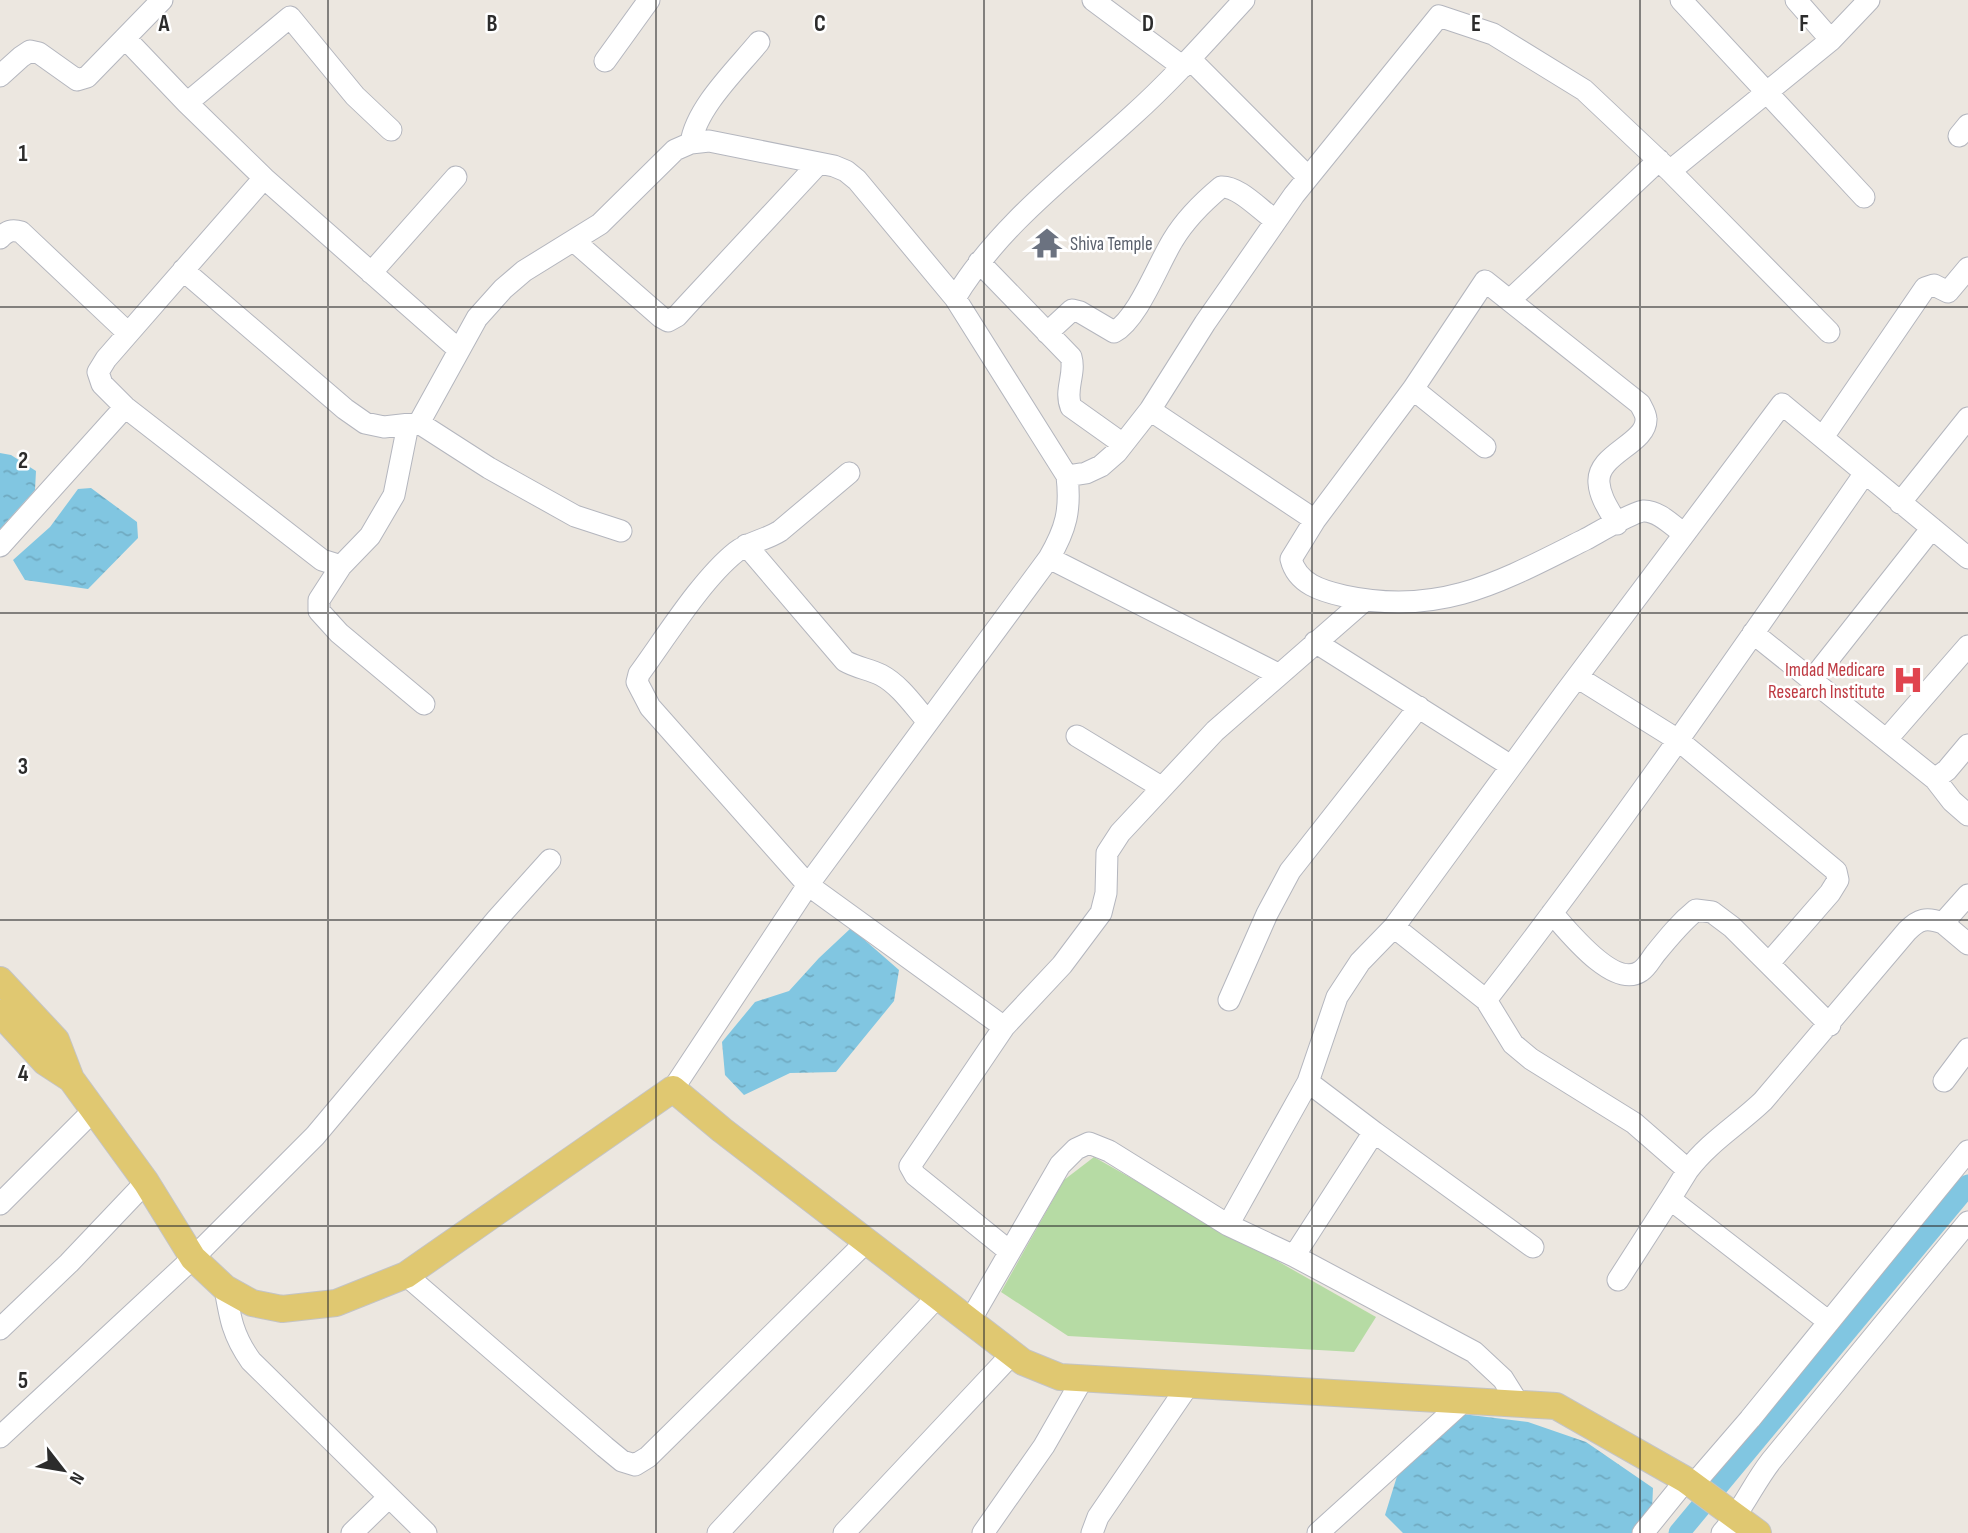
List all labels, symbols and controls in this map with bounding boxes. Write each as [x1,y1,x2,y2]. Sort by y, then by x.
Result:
text: A [158,10,171,38]
text: B [487,10,498,38]
text: C [814,10,826,38]
text: D [1142,10,1154,38]
text: E [1471,10,1481,38]
text: F [1799,10,1809,38]
text: 1 [18,140,28,168]
temple icon: Shiva Temple [1030,226,1064,260]
place label: Shiva Temple [1070,233,1153,256]
text: 2 [18,447,28,475]
place label: Imdad Medicare Research Institute [1768,659,1885,704]
hospital icon: Imdad Medicare Research Institute [1891,663,1925,697]
text: 3 [18,753,28,781]
text: 4 [18,1060,29,1088]
text: 5 [18,1367,28,1395]
north arrow [28,1435,98,1505]
text: N [64,1468,89,1488]

